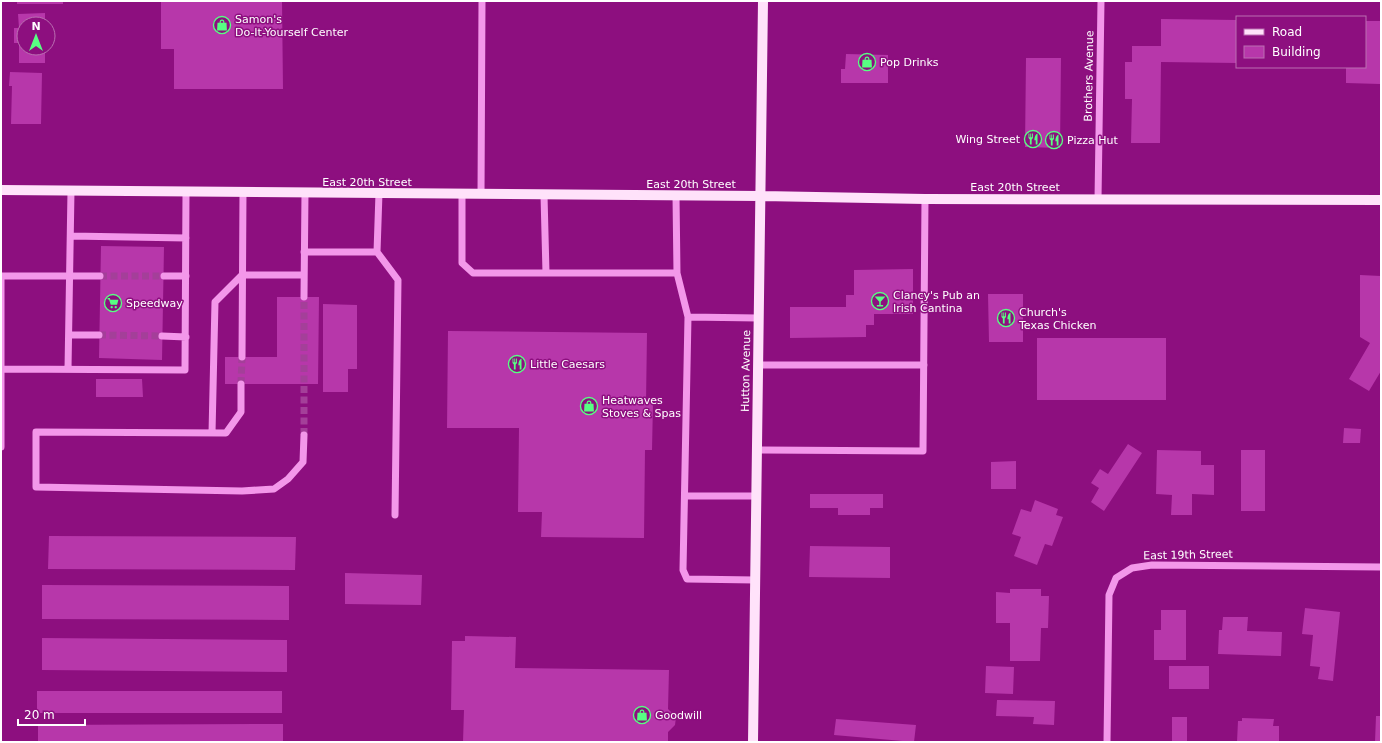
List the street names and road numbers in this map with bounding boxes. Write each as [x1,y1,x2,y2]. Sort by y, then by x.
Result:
street label: Brothers Avenue [1082,30,1096,122]
street label: East 20th Street [322,176,412,189]
street label: East 20th Street [646,178,736,191]
street label: East 20th Street [970,181,1060,194]
street label: Hutton Avenue [739,330,753,412]
street label: East 19th Street [1143,548,1234,562]

